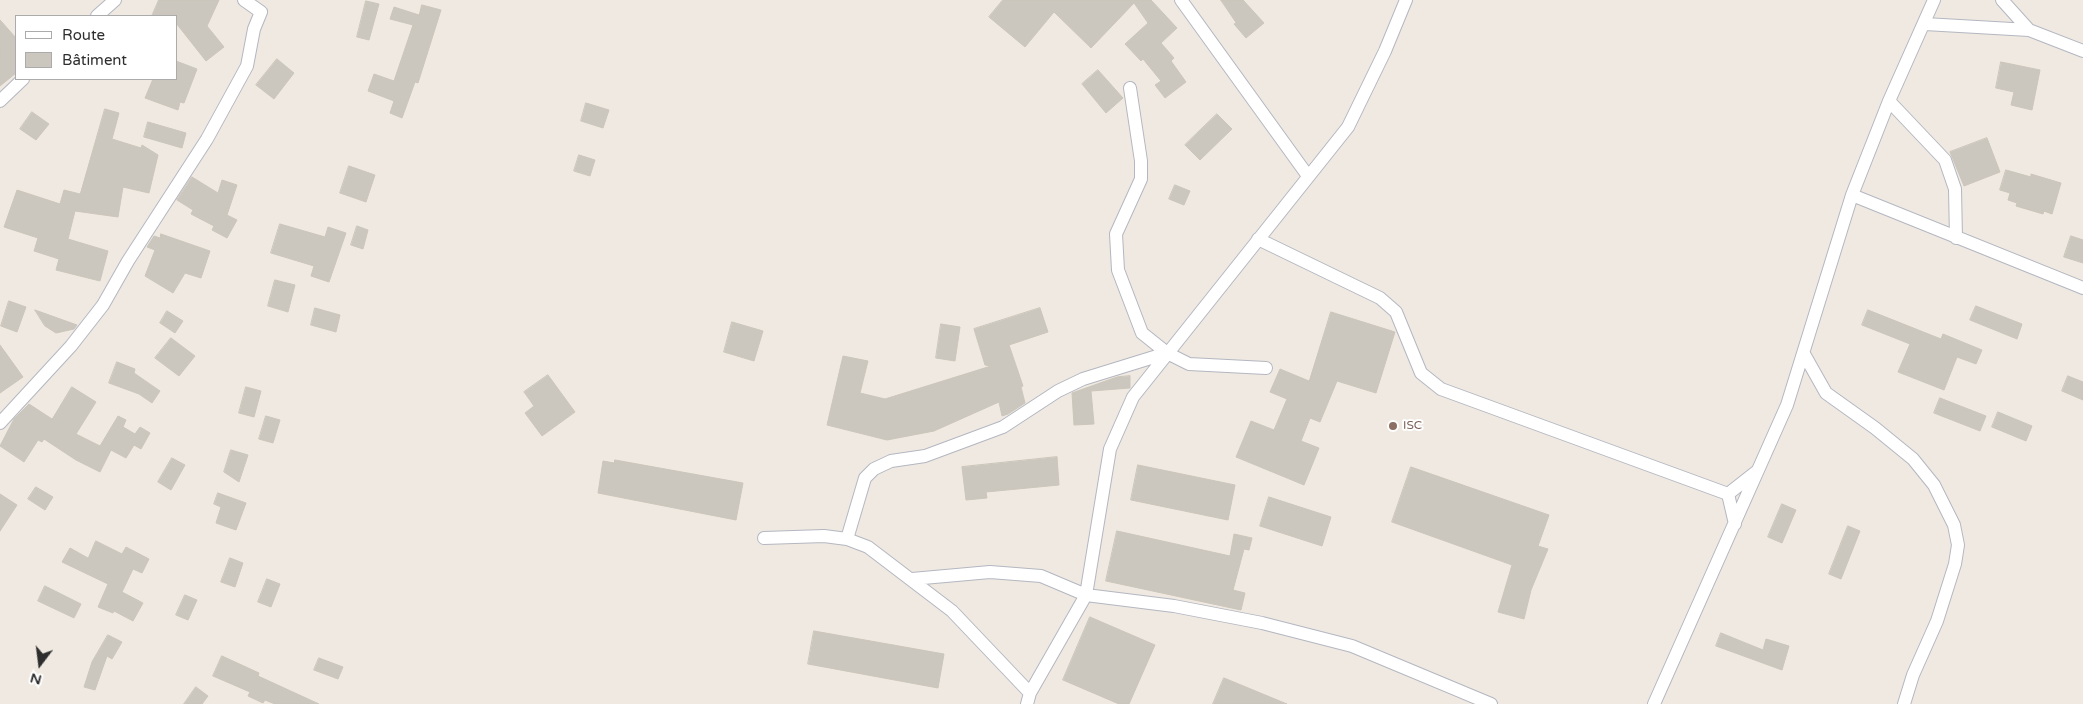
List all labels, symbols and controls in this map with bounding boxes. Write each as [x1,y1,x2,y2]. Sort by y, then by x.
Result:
legend [15,15,178,80]
text: Route [62,26,105,44]
text: Bâtiment [62,51,127,69]
place label: ISC [1403,419,1422,433]
marker: ISC [1387,420,1399,432]
north arrow [15,639,65,689]
text: N [28,669,44,689]

